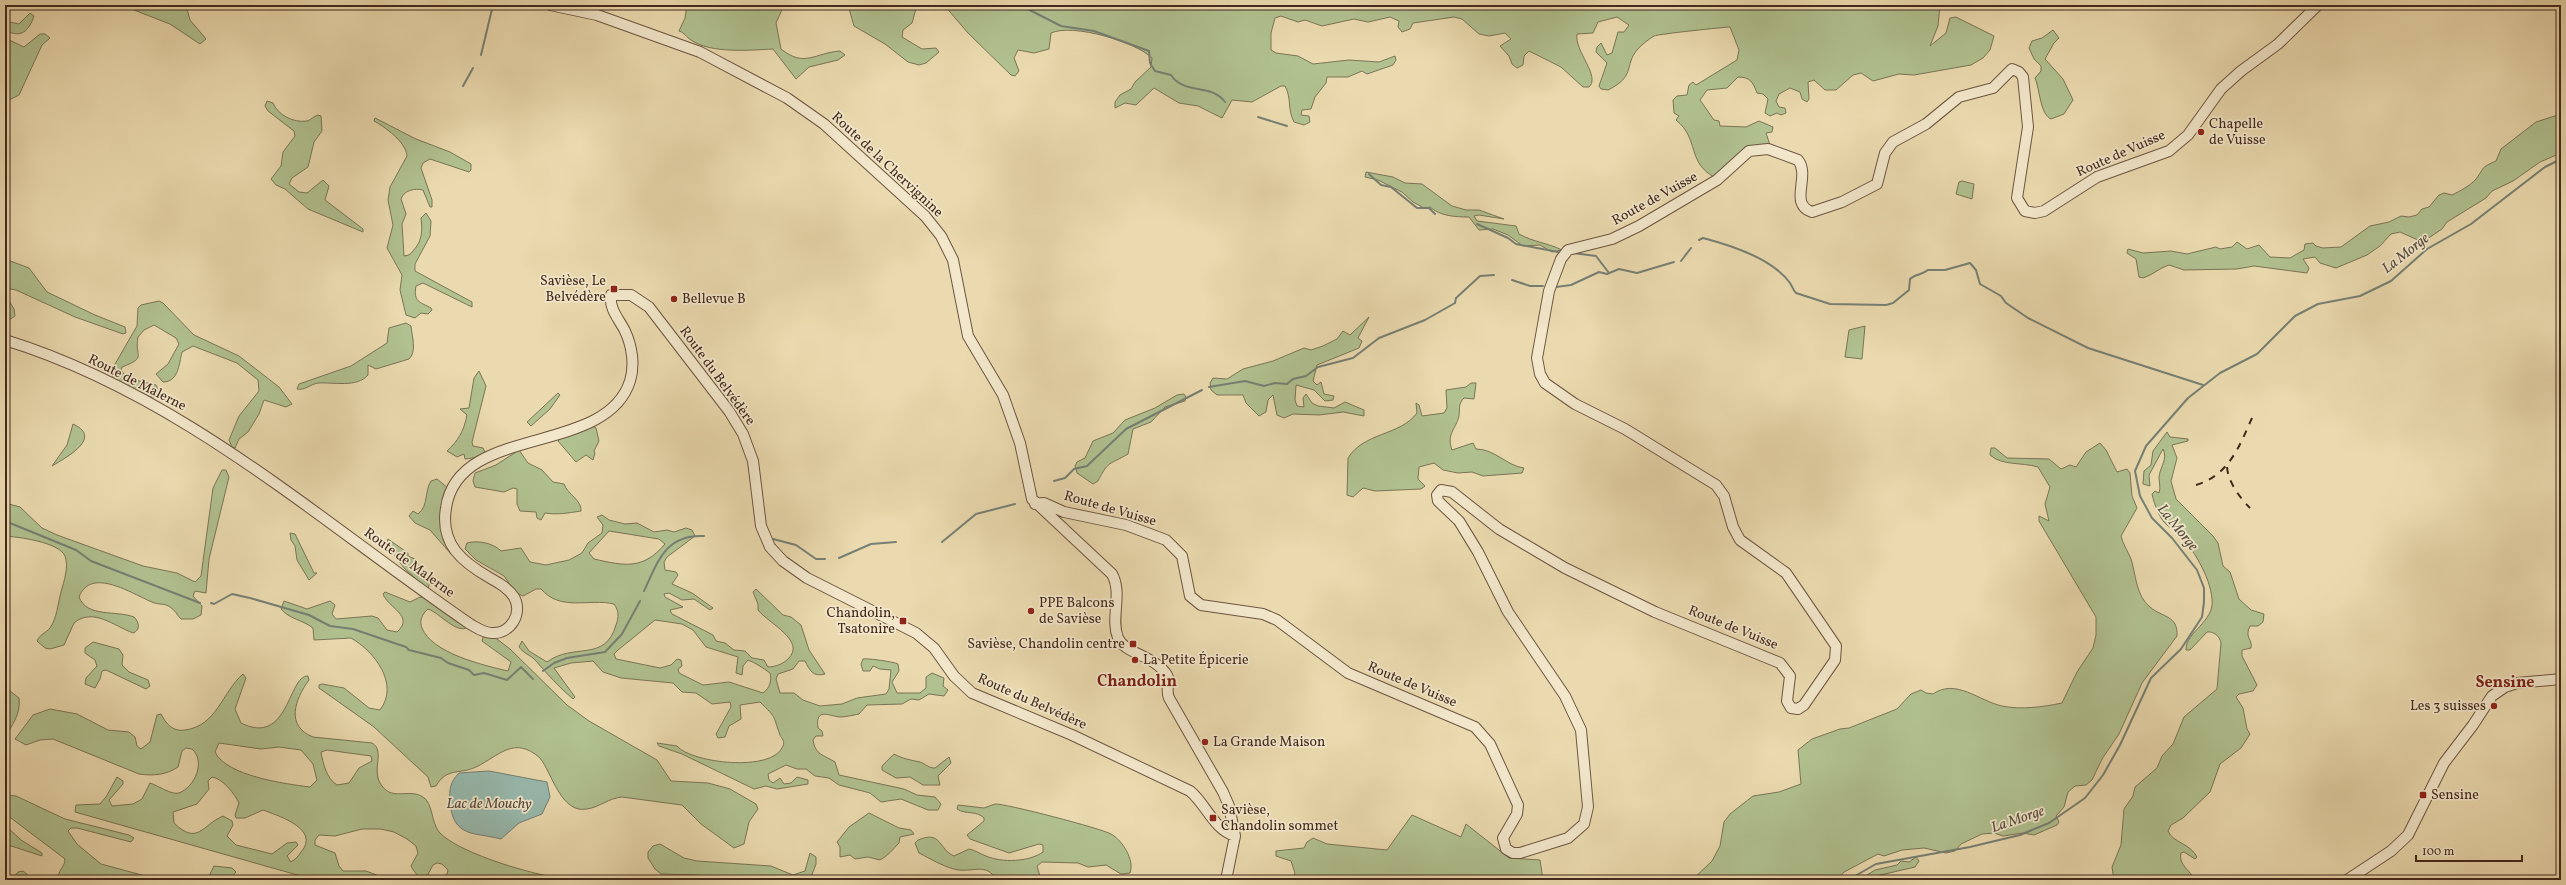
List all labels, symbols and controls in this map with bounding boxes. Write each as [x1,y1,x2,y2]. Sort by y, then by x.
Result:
street label: Route de la Chervignine [827,108,947,222]
place label: Chapelle de Vuisse [2209,115,2266,150]
street label: Route de Vuisse [2074,126,2169,182]
marker: Chapelle de Vuisse [2196,127,2206,137]
street label: Route de Vuisse [1609,167,1702,230]
water label: La Morge [2378,228,2435,279]
place label: Savièse, Le Belvédère [540,272,606,307]
marker: Savièse, Le Belvédère [609,284,619,294]
place label: Bellevue B [682,290,746,309]
marker: Bellevue B [669,294,679,304]
street label: Route du Belvédère [675,323,760,430]
street label: Route de Malerne [85,350,190,416]
street label: Route de Vuisse [1062,487,1159,531]
water label: La Morge [2152,500,2203,556]
street label: Route de Malerne [360,524,459,603]
place label: PPE Balcons de Savièse [1039,594,1114,629]
street label: Route de Vuisse [1685,601,1781,655]
place label: Chandolin, Tsatonire [827,604,895,639]
marker: PPE Balcons de Savièse [1026,606,1036,616]
marker: Chandolin, Tsatonire [898,616,908,626]
place label: Savièse, Chandolin centre [967,635,1125,654]
marker: Savièse, Chandolin centre [1128,639,1138,649]
place label: La Petite Épicerie [1143,651,1249,670]
marker: La Petite Épicerie [1130,655,1140,665]
street label: Route de Vuisse [1364,658,1460,713]
street label: Route du Belvédère [974,669,1090,735]
district label: Chandolin [1097,671,1178,693]
district label: Sensine [2476,672,2535,694]
place label: Les 3 suisses [2410,697,2486,716]
marker: Les 3 suisses [2489,701,2499,711]
place label: La Grande Maison [1213,733,1325,752]
marker: La Grande Maison [1200,737,1210,747]
place label: Sensine [2431,786,2479,805]
marker: Sensine [2418,790,2428,800]
water label: Lac de Mouchy [446,794,532,815]
place label: Savièse, Chandolin sommet [1221,801,1338,836]
water label: La Morge [1989,801,2048,839]
marker: Savièse, Chandolin sommet [1208,813,1218,823]
scale bar [2416,837,2522,863]
text: 100 m [2422,844,2455,860]

